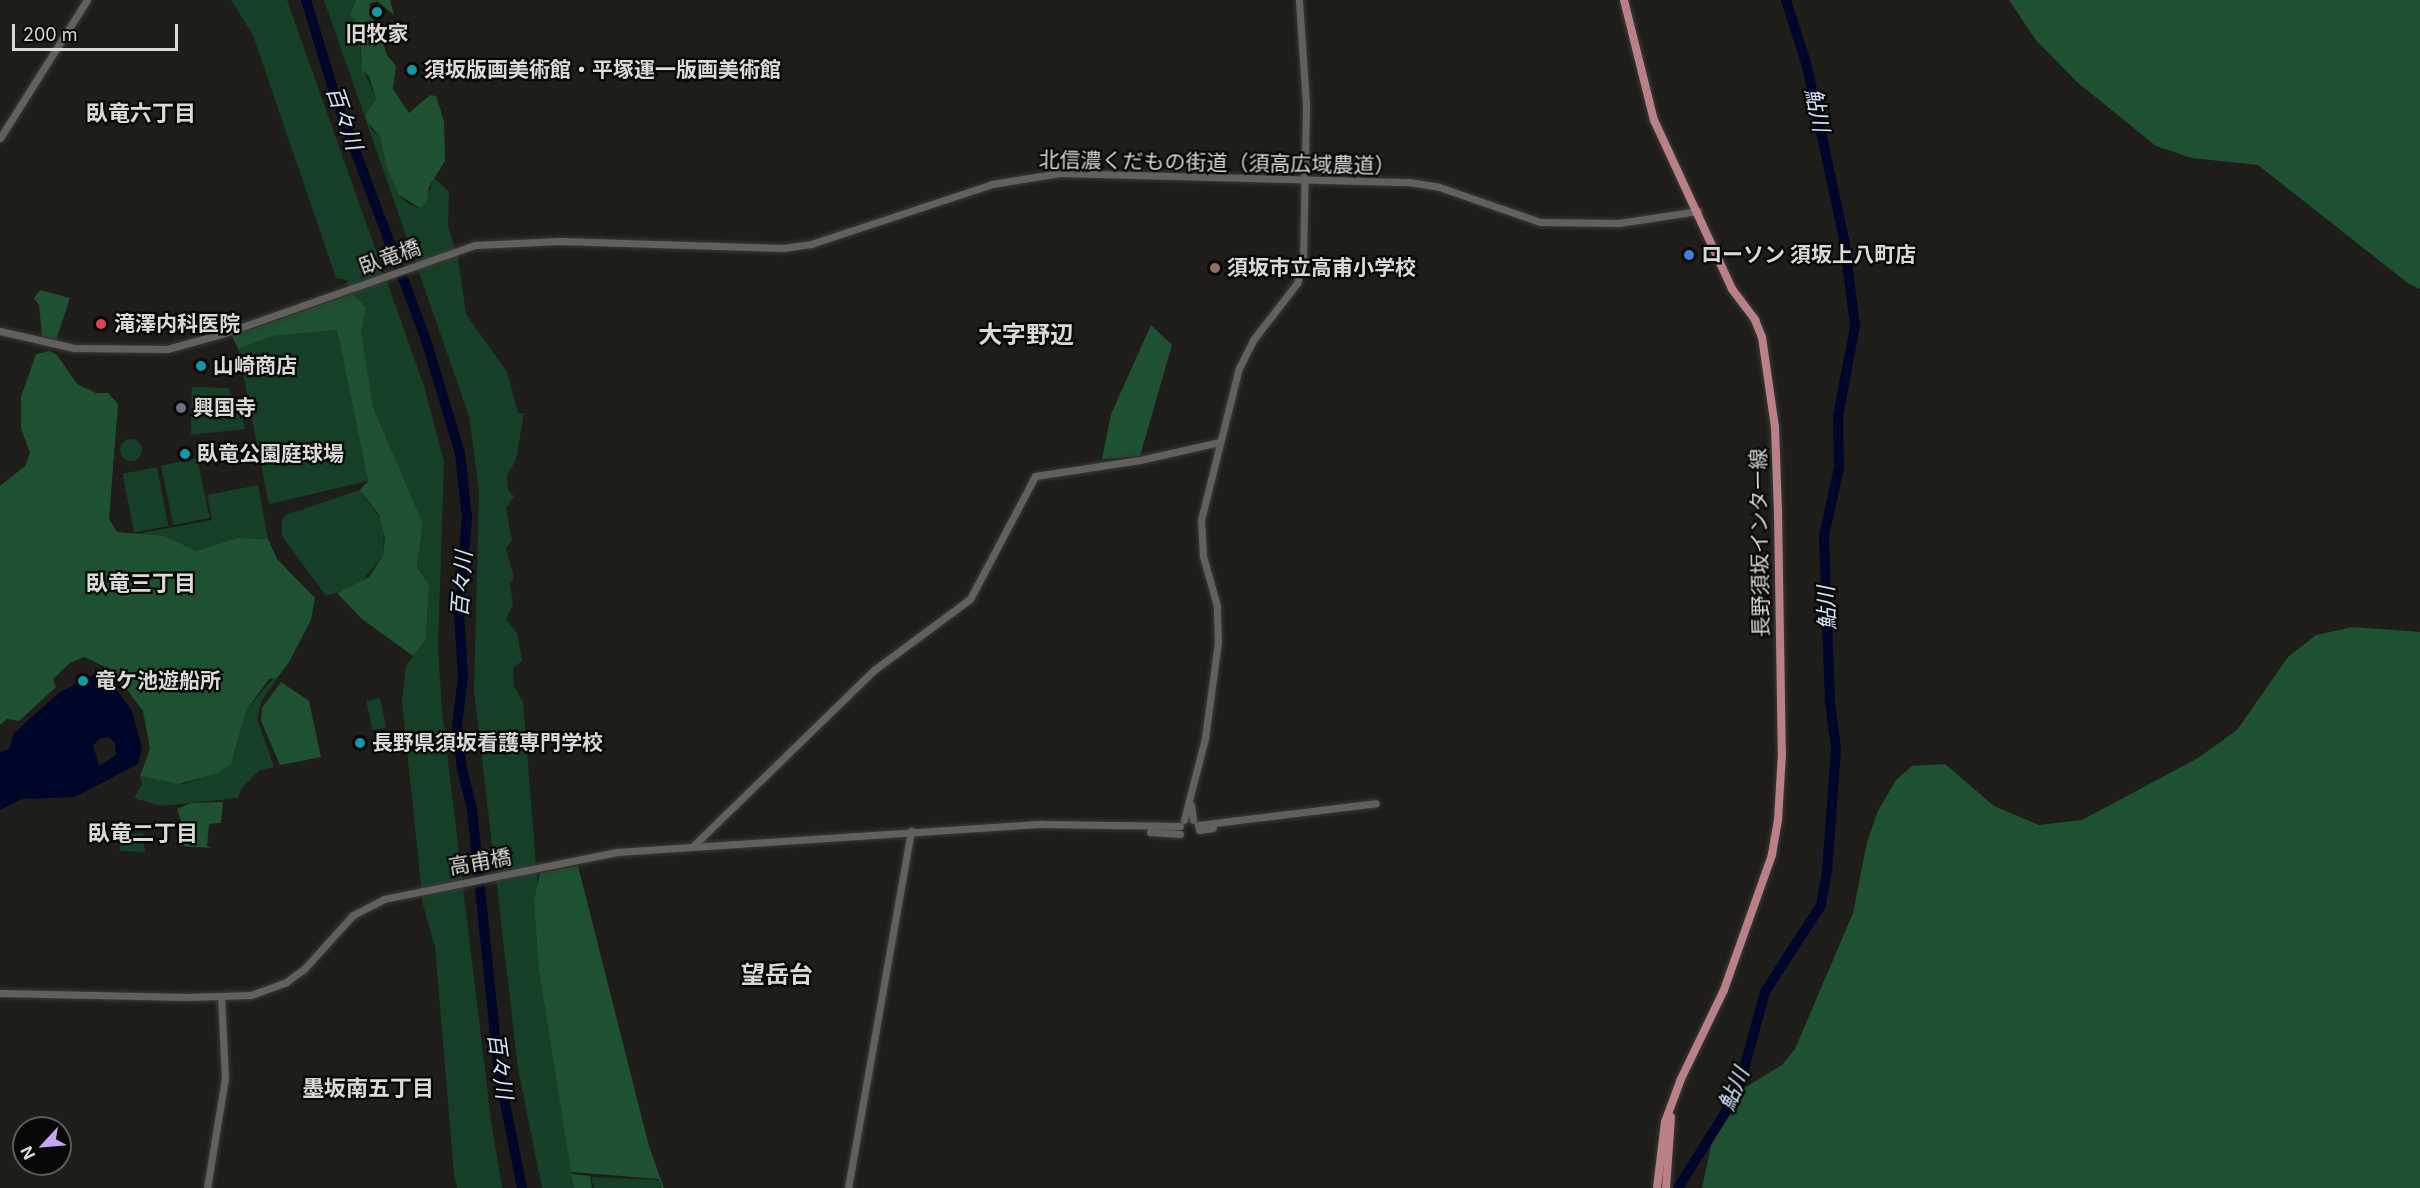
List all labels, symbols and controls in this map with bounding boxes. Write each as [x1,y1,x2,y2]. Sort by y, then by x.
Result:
marker: 旧牧家 [370,5,384,19]
scale bar [15,12,182,50]
place label: 旧牧家 [346,21,408,47]
text: 200 m [23,24,78,45]
place label: 須坂版画美術館・平塚運一版画美術館 [424,57,781,83]
marker: 須坂版画美術館・平塚運一版画美術館 [405,63,419,77]
water label: 百々川 [321,83,367,153]
water label: 鮎川 [1800,86,1834,134]
district label: 臥竜六丁目 [86,101,196,127]
street label: 北信濃くだもの街道（須高広域農道） [1038,147,1396,179]
street label: 臥竜橋 [356,234,424,280]
place label: ローソン 須坂上八町店 [1701,242,1916,268]
marker: ローソン 須坂上八町店 [1682,248,1696,262]
place label: 須坂市立高甫小学校 [1227,255,1416,281]
marker: 須坂市立高甫小学校 [1208,261,1222,275]
place label: 滝澤内科医院 [114,311,240,337]
marker: 滝澤内科医院 [92,315,110,333]
district label: 大字野辺 [978,321,1074,349]
place label: 山崎商店 [213,353,297,379]
marker: 山崎商店 [194,359,208,373]
place label: 興国寺 [193,395,256,421]
marker: 興国寺 [174,401,188,415]
place label: 臥竜公園庭球場 [197,441,344,467]
marker: 臥竜公園庭球場 [178,447,192,461]
street label: 長野須坂インター線 [1746,448,1774,638]
water label: 百々川 [447,550,477,618]
district label: 臥竜三丁目 [86,571,196,597]
water label: 鮎川 [1813,586,1841,630]
place label: 竜ケ池遊船所 [95,668,221,694]
marker: 竜ケ池遊船所 [76,674,90,688]
place label: 長野県須坂看護専門学校 [372,730,603,756]
marker: 長野県須坂看護専門学校 [353,736,367,750]
district label: 臥竜二丁目 [88,821,198,847]
street label: 高甫橋 [447,844,513,880]
district label: 望岳台 [741,961,813,989]
water label: 百々川 [482,1031,518,1101]
water label: 鮎川 [1713,1064,1755,1114]
district label: 墨坂南五丁目 [302,1076,434,1102]
north arrow [12,1116,72,1176]
text: N [16,1143,39,1163]

